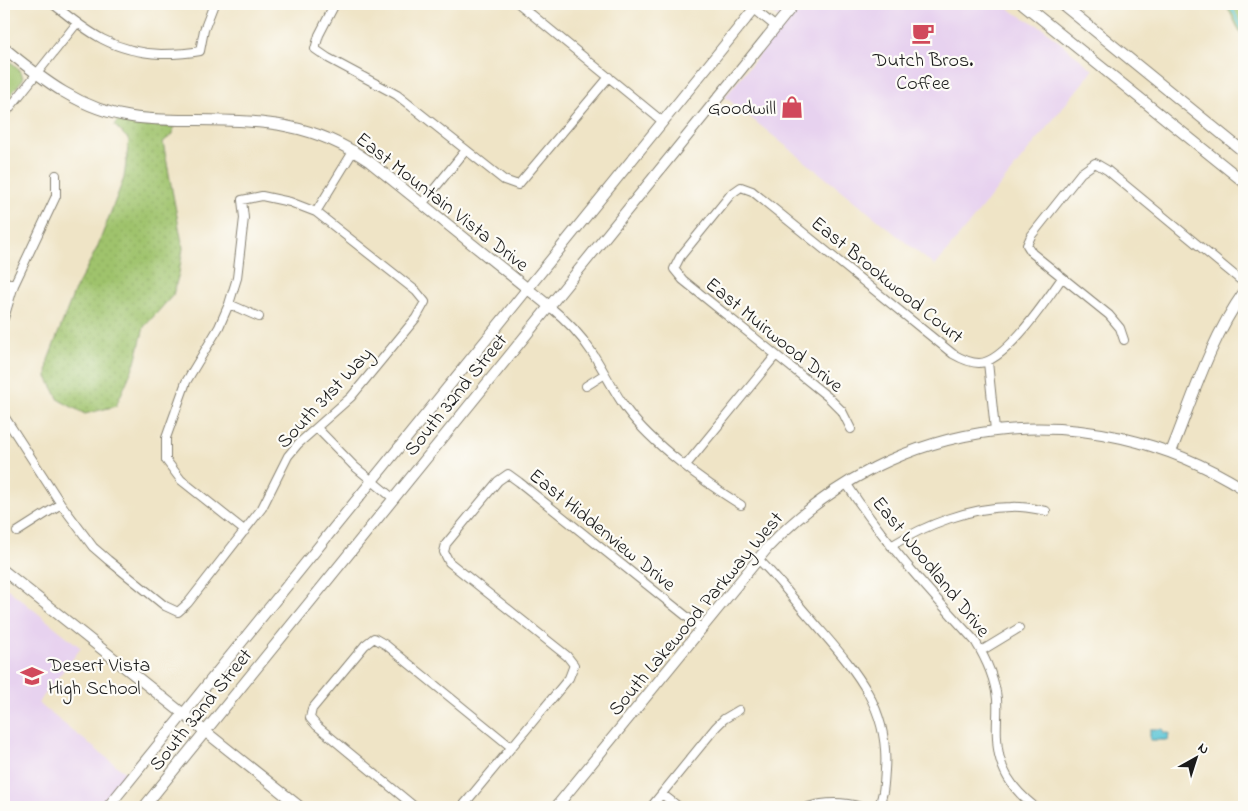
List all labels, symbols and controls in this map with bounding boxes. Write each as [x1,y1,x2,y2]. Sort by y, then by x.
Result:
cafe icon: Dutch Bros. Coffee [910,20,936,46]
place label: Dutch Bros. Coffee [872,47,973,99]
shop icon: Goodwill [779,94,805,120]
place label: Goodwill [708,95,776,124]
street label: East Mountain Vista Drive [349,126,534,280]
street label: East Brookwood Court [804,210,969,352]
street label: East Muirwood Drive [698,271,849,401]
street label: South 32nd Street [398,328,516,463]
street label: South 31st Way [271,341,381,456]
street label: East Hiddenview Drive [522,463,681,599]
street label: East Woodland Drive [864,491,996,644]
street label: South Lakewood Parkway West [602,506,792,723]
street label: South 32nd Street [143,643,261,778]
place label: Desert Vista High School [47,652,150,705]
school or university icon: Desert Vista High School [19,663,45,689]
north arrow [1170,734,1220,784]
text: N [1193,738,1214,760]

